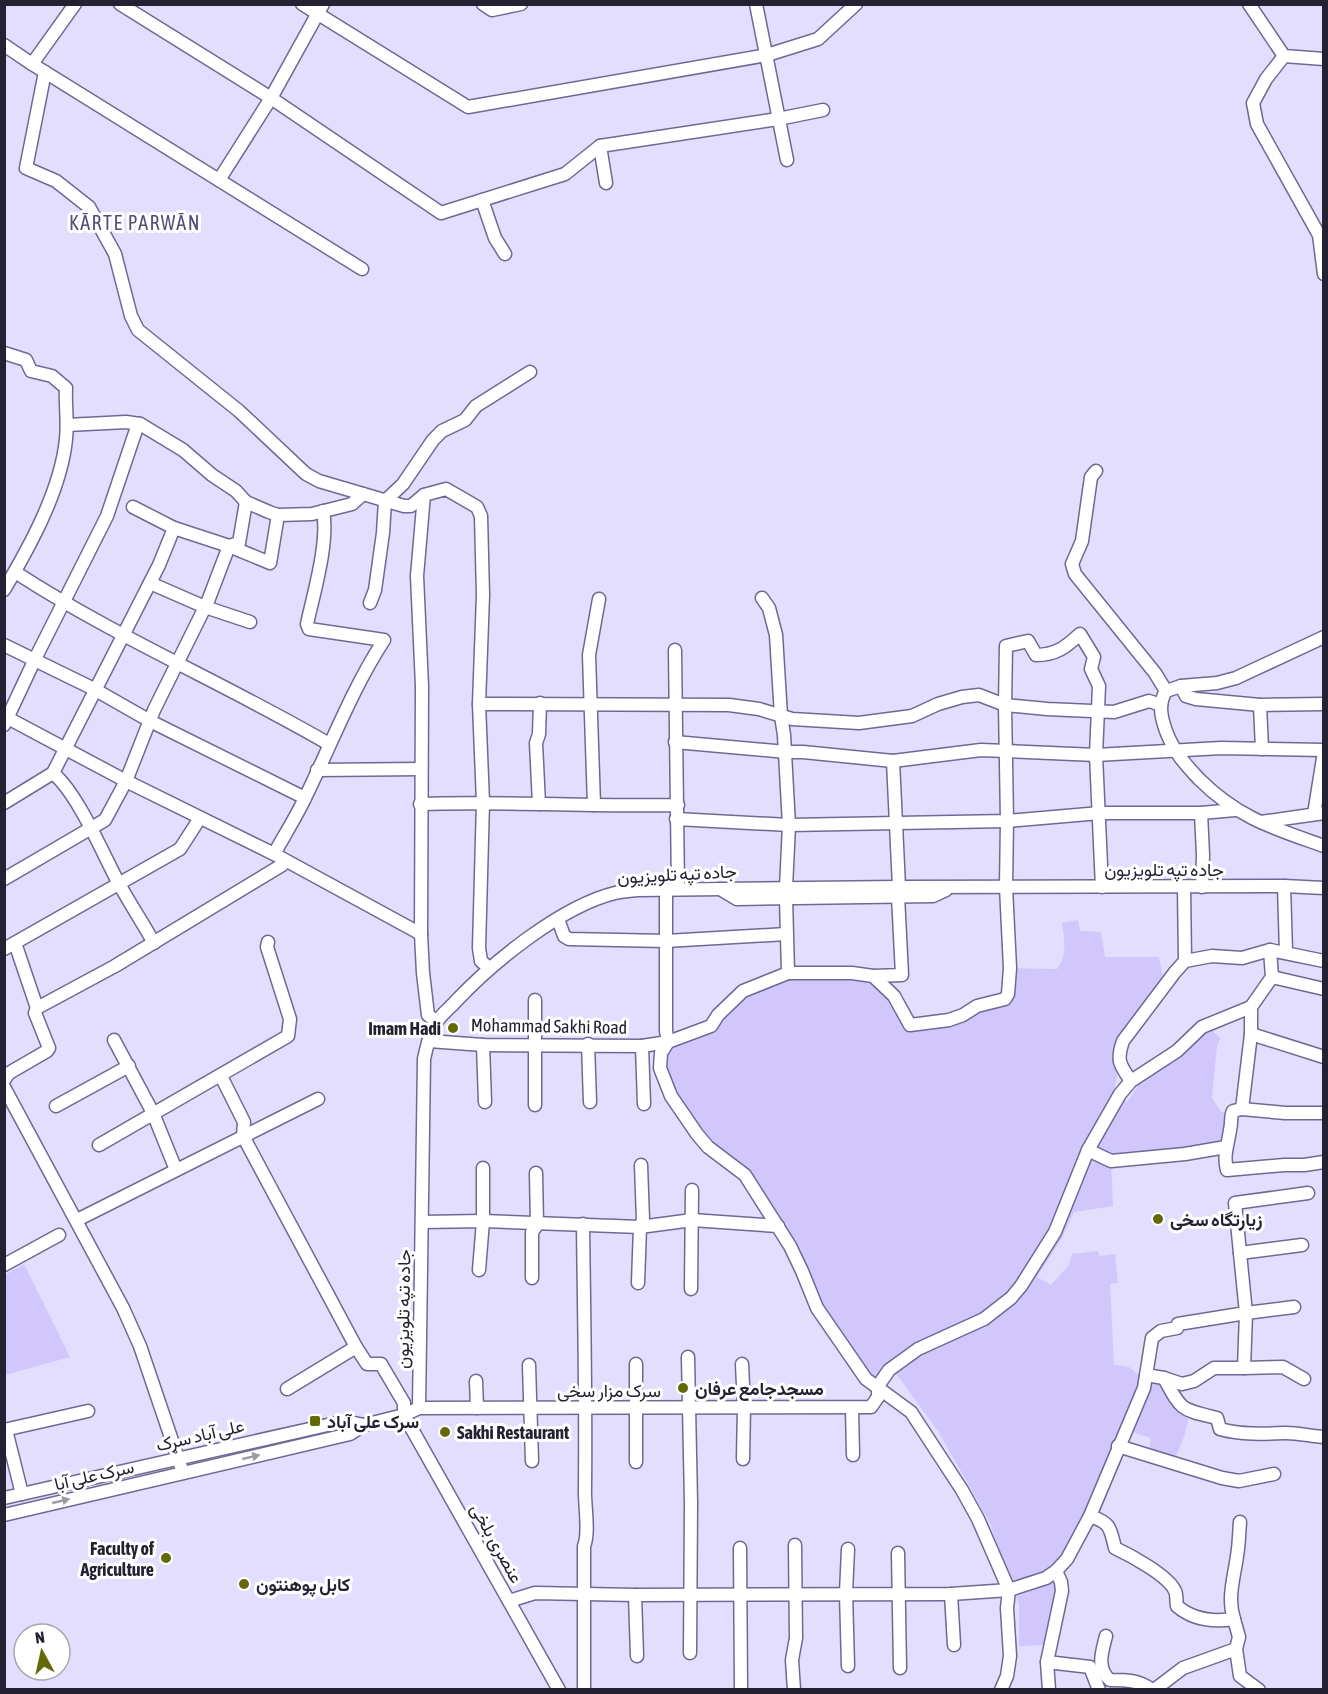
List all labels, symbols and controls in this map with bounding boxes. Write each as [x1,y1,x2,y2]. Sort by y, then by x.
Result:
district label: KĀRTE PARWĀN [69,211,201,234]
street label: جاده تپه تلویزیون [1104,859,1224,882]
street label: جاده تپه تلویزیون [617,860,737,890]
street label: Mohammad Sakhi Road [471,1014,627,1038]
place label: Imam Hadi [368,1018,441,1039]
marker: Imam Hadi [446,1021,460,1035]
place label: زیارتگاه سخی [1170,1209,1263,1231]
marker: زیارتگاه سخی [1151,1212,1165,1226]
street label: جاده تپه تلویزیون [391,1249,417,1369]
place label: مسجدجامع عرفان [695,1378,824,1401]
street label: سرک مزار سخی [557,1380,661,1402]
marker: مسجدجامع عرفان [676,1381,690,1395]
place label: سرک علی آباد [327,1411,419,1433]
marker: سرک علی آباد [308,1414,322,1428]
street label: علی آباد سړک [154,1415,247,1457]
place label: Sakhi Restaurant [457,1422,570,1443]
marker: Sakhi Restaurant [438,1425,452,1439]
one-way arrow [242,1451,261,1461]
street label: سرک علی آبا [52,1456,136,1495]
one-way arrow [52,1496,71,1506]
street label: عنصری بلخی [466,1499,528,1587]
place label: Faculty of Agriculture [80,1538,155,1580]
marker: Faculty of Agriculture [159,1551,173,1565]
place label: کابل پوهنتون [256,1574,350,1597]
marker: کابل پوهنتون [237,1577,251,1591]
north arrow [12,1622,72,1682]
text: N [34,1628,46,1647]

